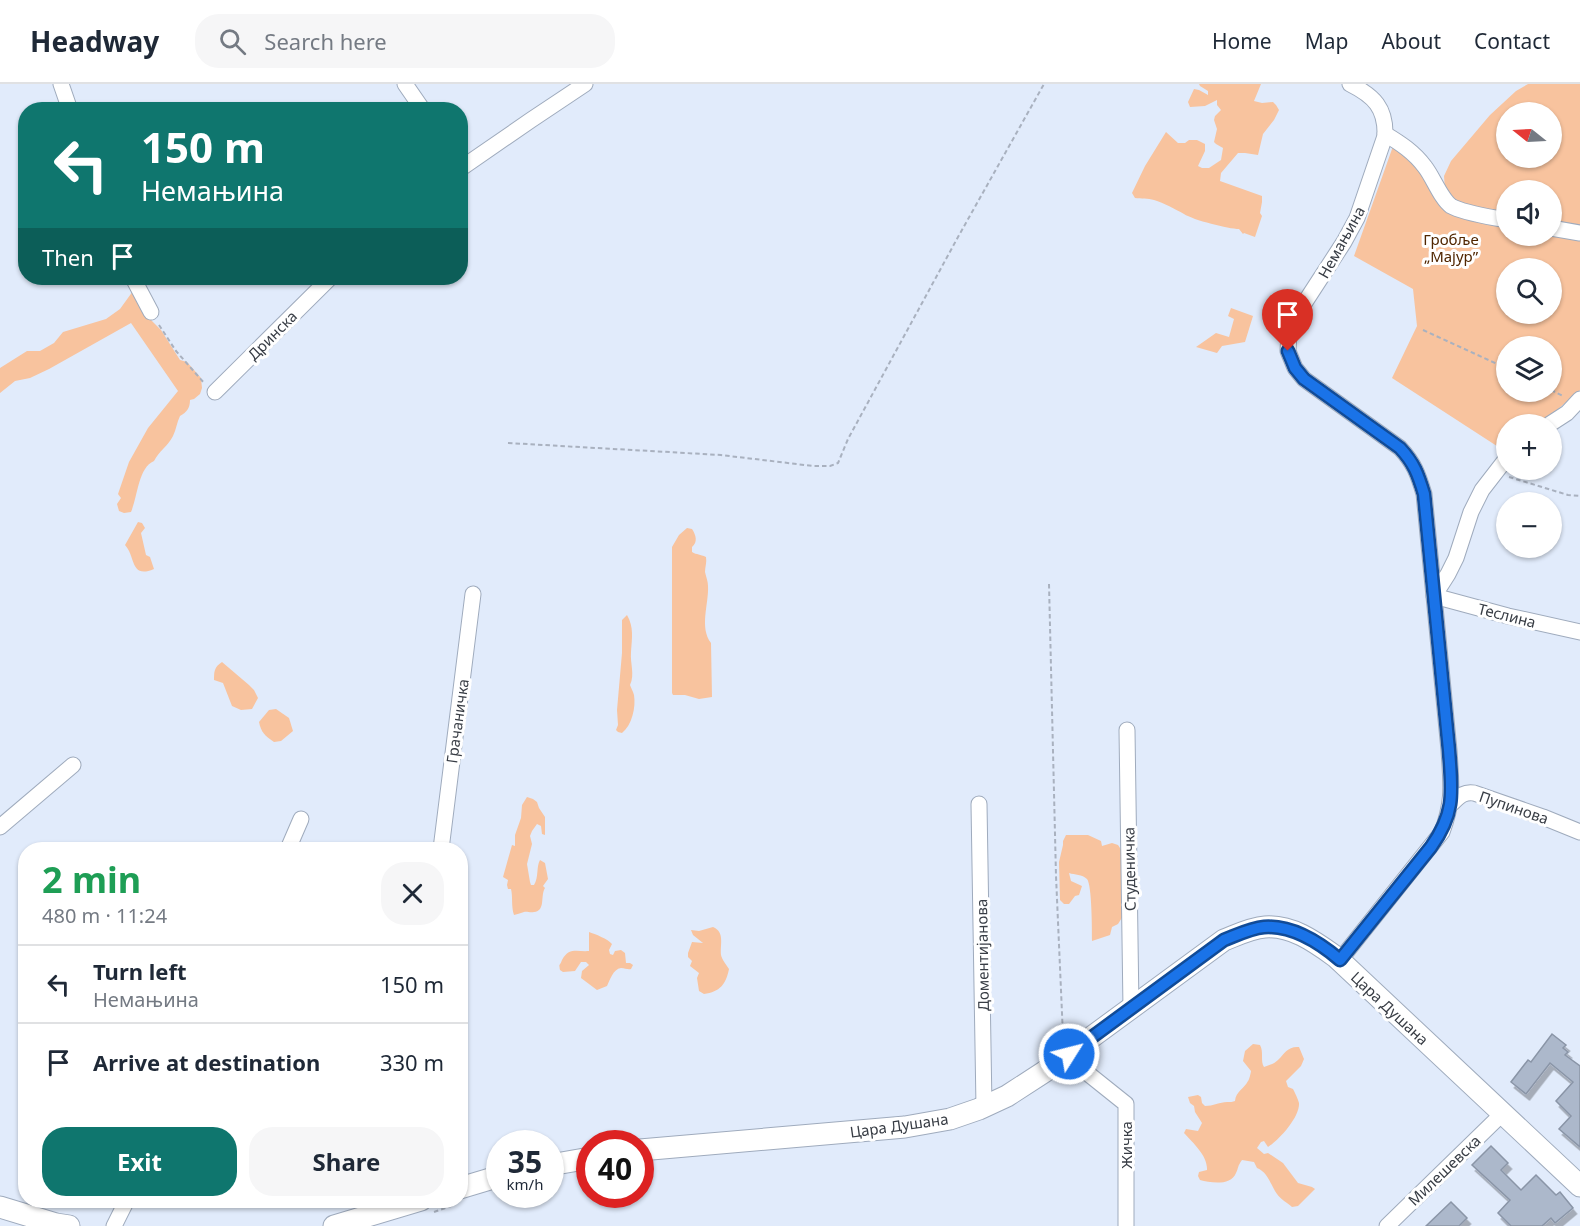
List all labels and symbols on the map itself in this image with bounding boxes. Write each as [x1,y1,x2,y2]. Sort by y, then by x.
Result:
north arrow [1496,102,1562,168]
street label: Немањина [1313,202,1369,282]
park label: Гробље „Мајур” [1423,229,1479,266]
pin [1262,289,1313,351]
street label: Дринска [243,306,301,364]
street label: Теслина [1476,598,1538,632]
street label: Грачаничка [441,677,473,765]
street label: Пупинова [1477,786,1551,828]
street label: Студеничка [1118,827,1140,911]
street label: Доментијанова [971,899,993,1011]
street label: Цара Душана [1347,967,1433,1049]
position arrow [1037,1022,1101,1086]
street label: Цара Душана [849,1108,949,1142]
street label: Жичка [1116,1121,1136,1169]
speed limit sign: 40 [576,1130,654,1208]
street label: Милешевска [1403,1130,1485,1210]

